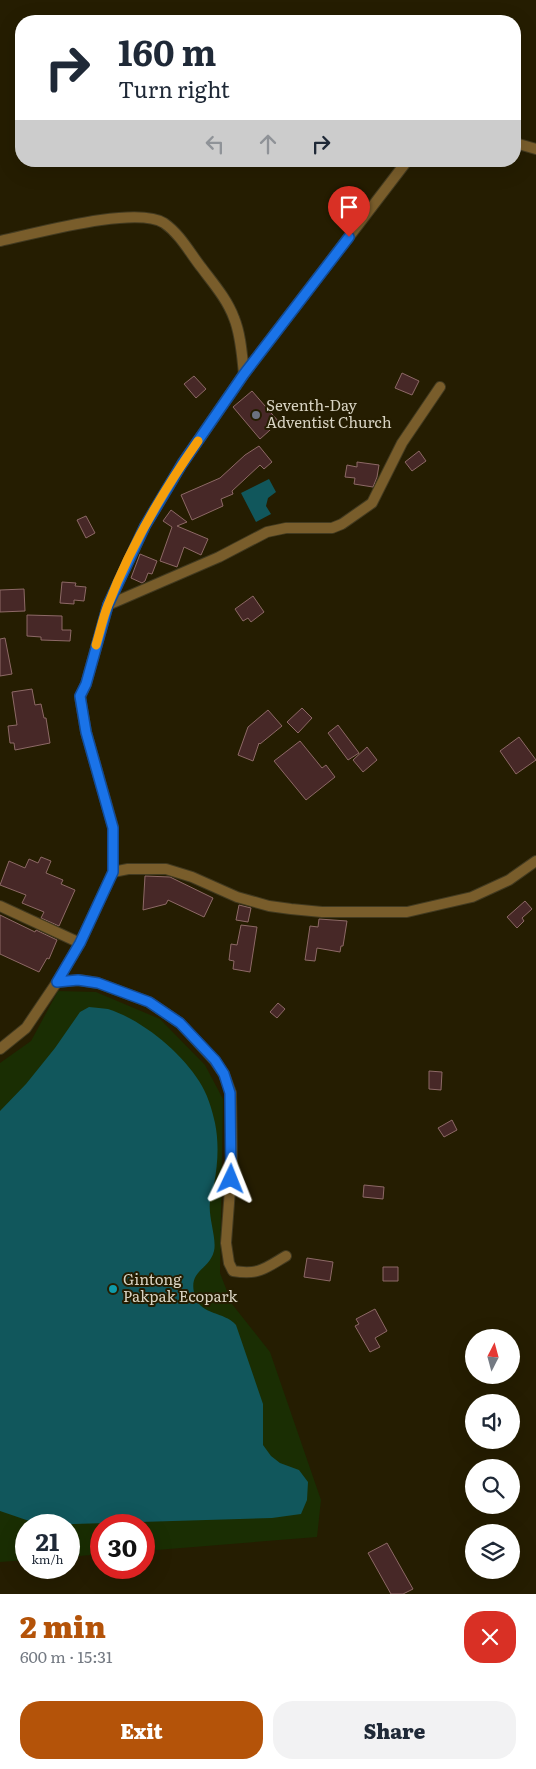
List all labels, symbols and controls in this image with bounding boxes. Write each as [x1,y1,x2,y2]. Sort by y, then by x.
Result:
text: 160 m [118,25,216,77]
icon: right [35,35,100,100]
text: Turn right [118,72,230,105]
icon: left [201,130,229,158]
icon: ahead [254,130,282,158]
icon: right [307,130,335,158]
pin [328,186,370,237]
icon: arrive [335,193,363,221]
place label: Seventh-Day Adventist Church [266,393,392,433]
marker: Seventh-Day Adventist Church [250,409,262,421]
position arrow [204,1152,256,1204]
place label: Gintong Pakpak Ecopark [123,1267,238,1307]
marker: Gintong Pakpak Ecopark [107,1283,119,1295]
north arrow [465,1329,520,1384]
map controls [465,1329,520,1579]
button: sound [465,1394,520,1449]
button: search [465,1459,520,1514]
speed limit sign: 30 [90,1514,155,1579]
text: 21 [36,1522,59,1559]
button: layers [465,1524,520,1579]
text: km/h [32,1550,63,1568]
text: 2 min [20,1603,106,1647]
button: close [464,1611,516,1663]
text: 600 m · 15:31 [20,1644,113,1668]
button: Exit [20,1701,263,1759]
button: Share [273,1701,516,1759]

